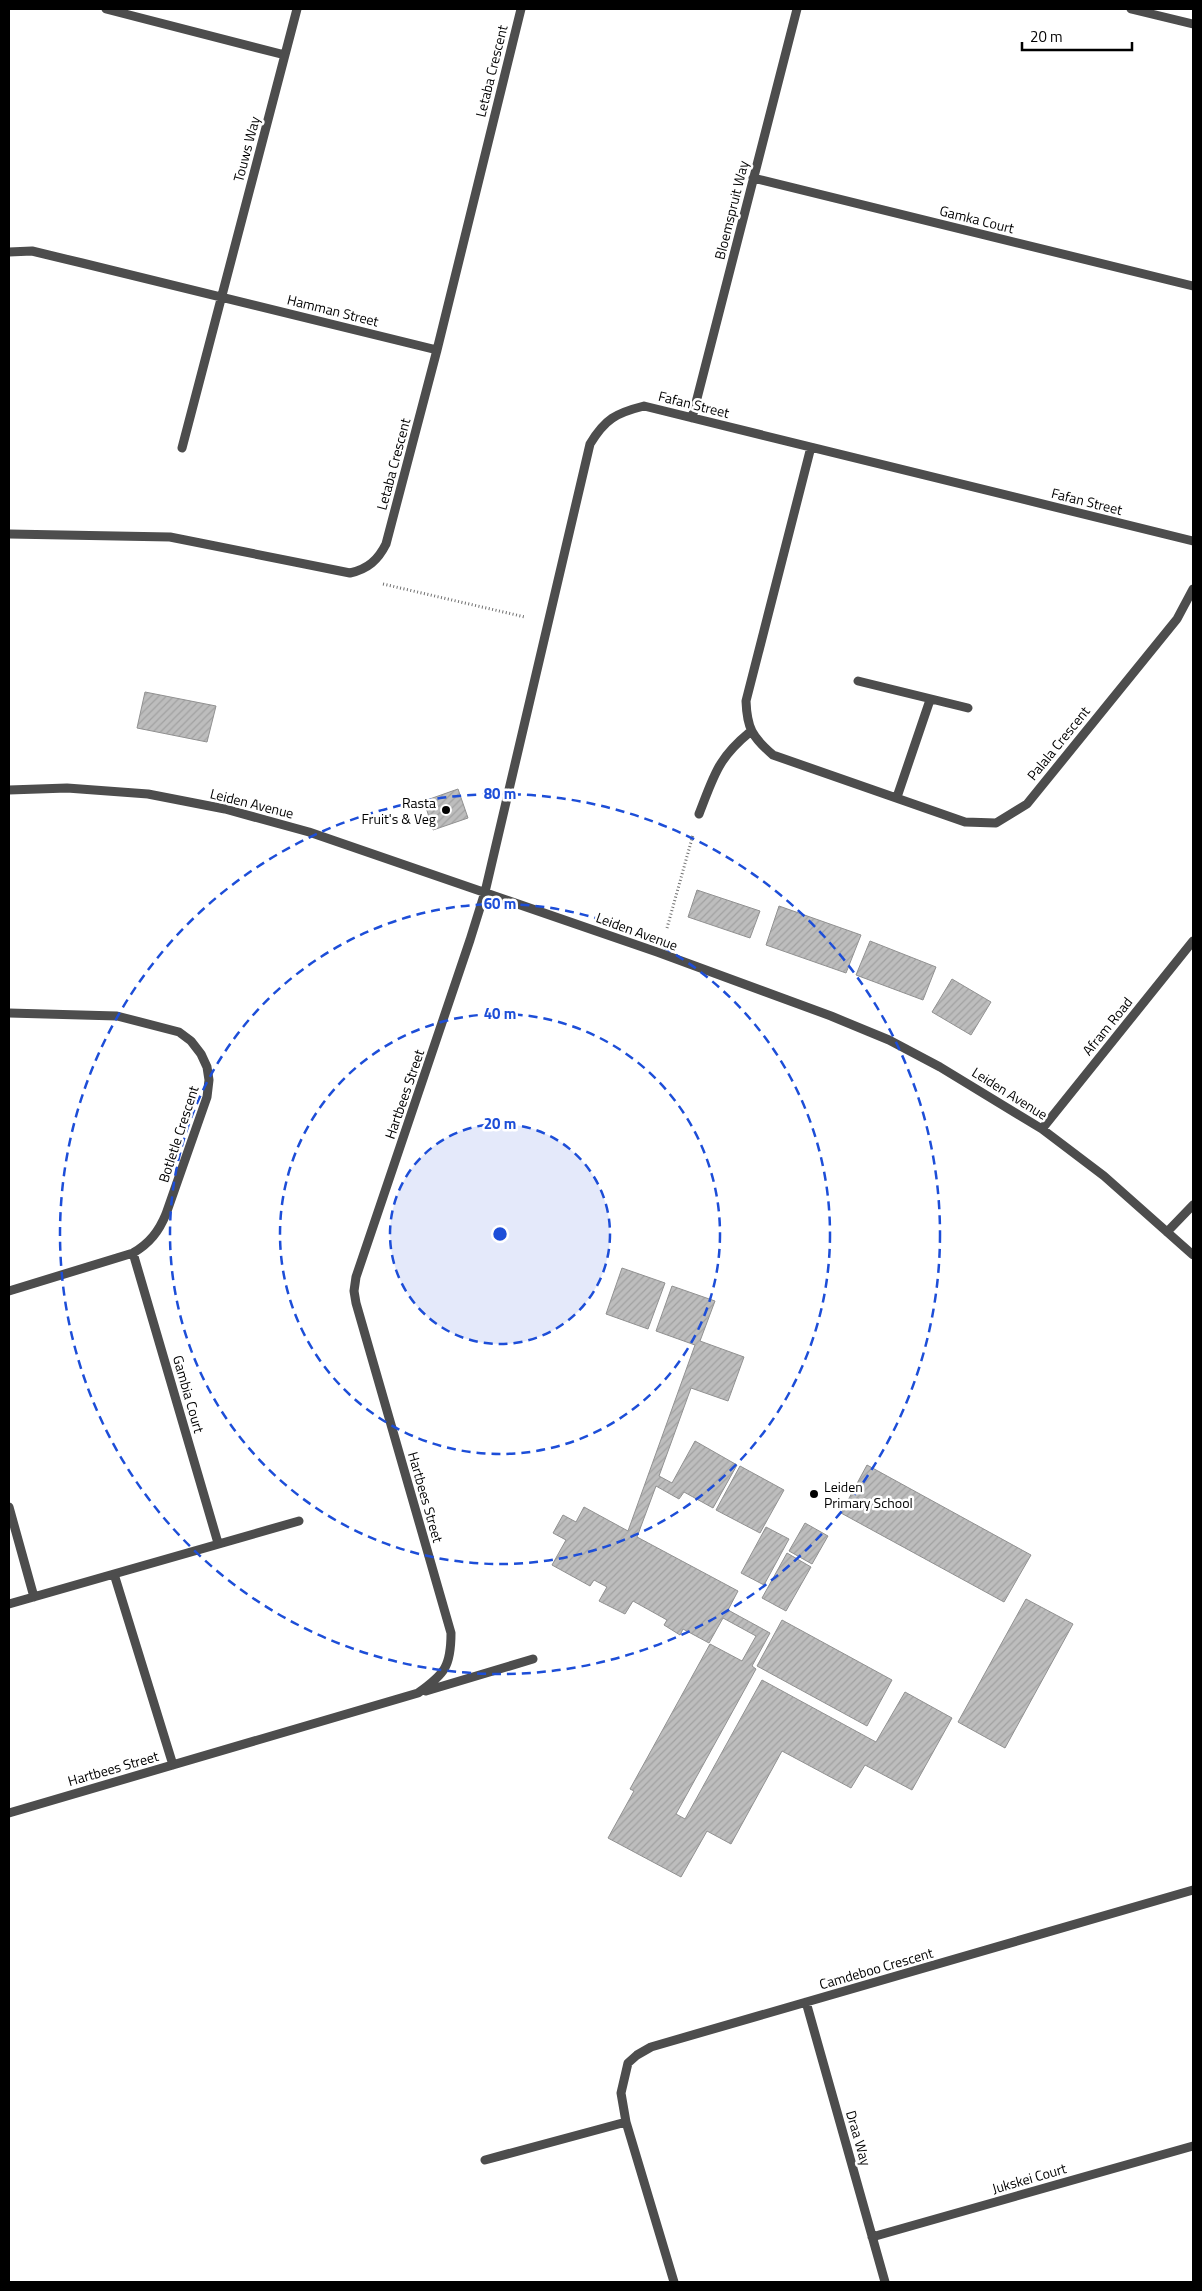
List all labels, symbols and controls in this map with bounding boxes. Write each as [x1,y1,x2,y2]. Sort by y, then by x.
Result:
scale bar [1022,20,1132,52]
street label: Letaba Crescent [469,23,513,119]
text: 20 m [1030,25,1063,48]
street label: Touws Way [227,114,265,184]
street label: Bloemspruit Way [709,158,753,262]
street label: Gamka Court [938,200,1017,238]
street label: Hamman Street [285,288,381,332]
street label: Fafan Street [656,385,732,423]
street label: Letaba Crescent [371,416,415,512]
street label: Fafan Street [1049,482,1125,520]
street label: Palala Crescent [1021,701,1095,785]
street label: Leiden Avenue [208,782,296,824]
text: 80 m [484,782,516,805]
place label: Rasta Fruit's & Veg [362,792,436,829]
marker: Rasta Fruit's & Veg [440,804,452,816]
text: 60 m [484,892,516,915]
street label: Leiden Avenue [593,906,681,956]
street label: Afram Road [1077,992,1137,1060]
text: 40 m [484,1002,516,1025]
street label: Hartbees Street [379,1046,429,1142]
street label: Leiden Avenue [968,1061,1052,1125]
street label: Botletle Crescent [152,1083,204,1185]
text: 20 m [484,1112,516,1135]
centre of rings [491,1225,509,1243]
street label: Gambia Court [168,1353,210,1435]
street label: Hartbees Street [403,1449,449,1545]
place label: Leiden Primary School [824,1476,913,1513]
marker: Leiden Primary School [808,1488,820,1500]
street label: Hartbees Street [65,1745,161,1791]
street label: Camdeboo Crescent [817,1942,935,1994]
street label: Draa Way [841,2108,877,2168]
street label: Jukskei Court [989,2157,1069,2199]

